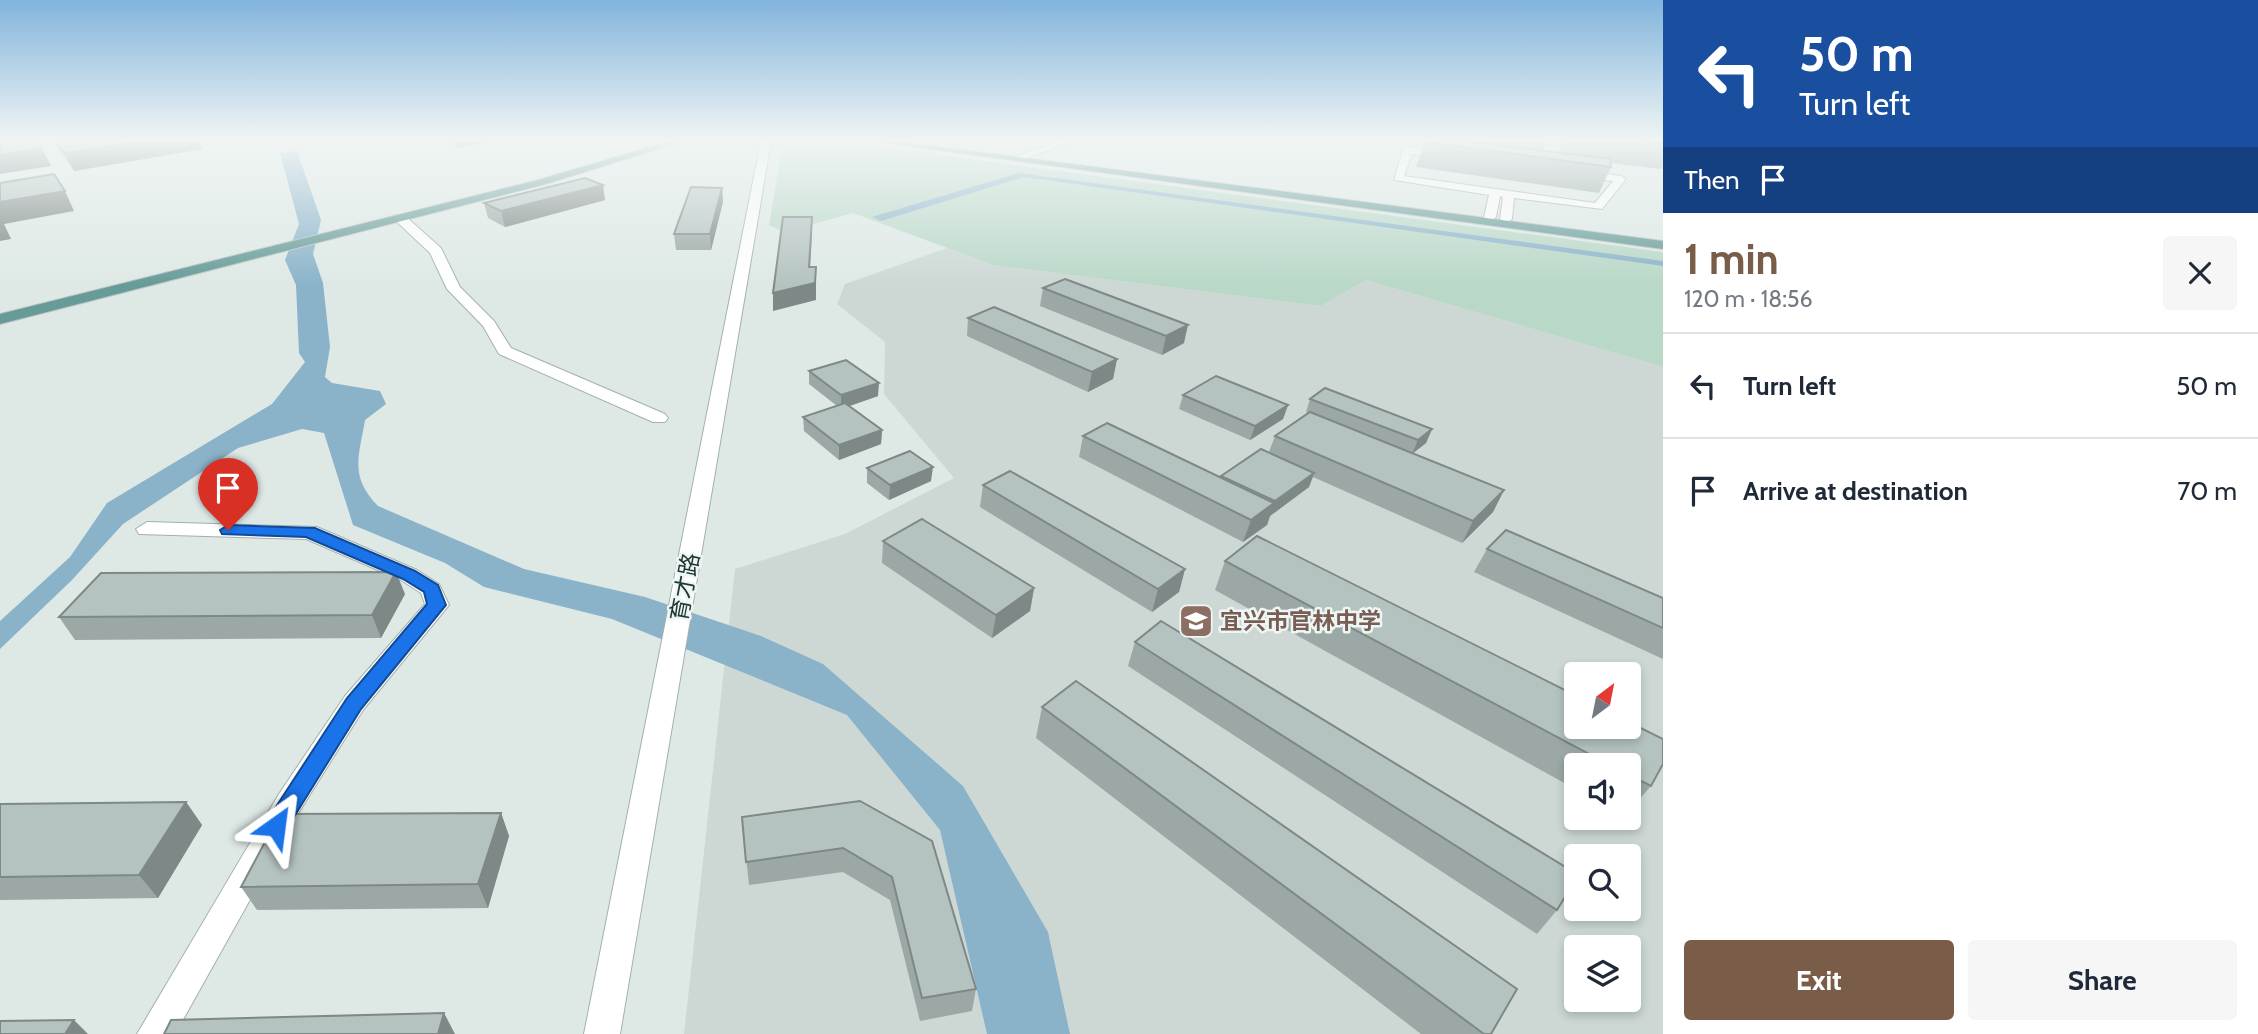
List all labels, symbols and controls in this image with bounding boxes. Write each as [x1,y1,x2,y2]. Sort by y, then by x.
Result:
text: 50 m [1799,24,1914,83]
icon: left [1684,28,1775,119]
text: Turn left [1799,84,1910,123]
icon: arrive [1754,161,1792,199]
text: Then [1684,164,1740,196]
text: 1 min [1684,233,1779,285]
button: close [2163,236,2237,310]
text: 120 m · 18:56 [1684,285,1813,313]
icon: left [1684,367,1722,405]
text: Turn left [1743,370,1836,402]
text: 50 m [2176,370,2237,402]
pin [198,458,258,530]
icon: arrive [209,469,247,507]
icon: arrive [1684,472,1722,510]
text: Arrive at destination [1743,475,1968,507]
text: 70 m [2177,475,2237,507]
street label: 育才路 [665,550,705,624]
school or university icon: 宜兴市官林中学 [1177,602,1215,640]
place label: 宜兴市官林中学 [1220,607,1381,635]
north arrow [1564,662,1642,738]
map controls [1564,662,1641,1012]
button: sound [1564,753,1641,830]
position arrow [239,789,313,863]
button: search [1564,844,1641,921]
button: layers [1564,935,1641,1012]
button: Exit [1684,940,1954,1020]
button: Share [1968,940,2237,1020]

